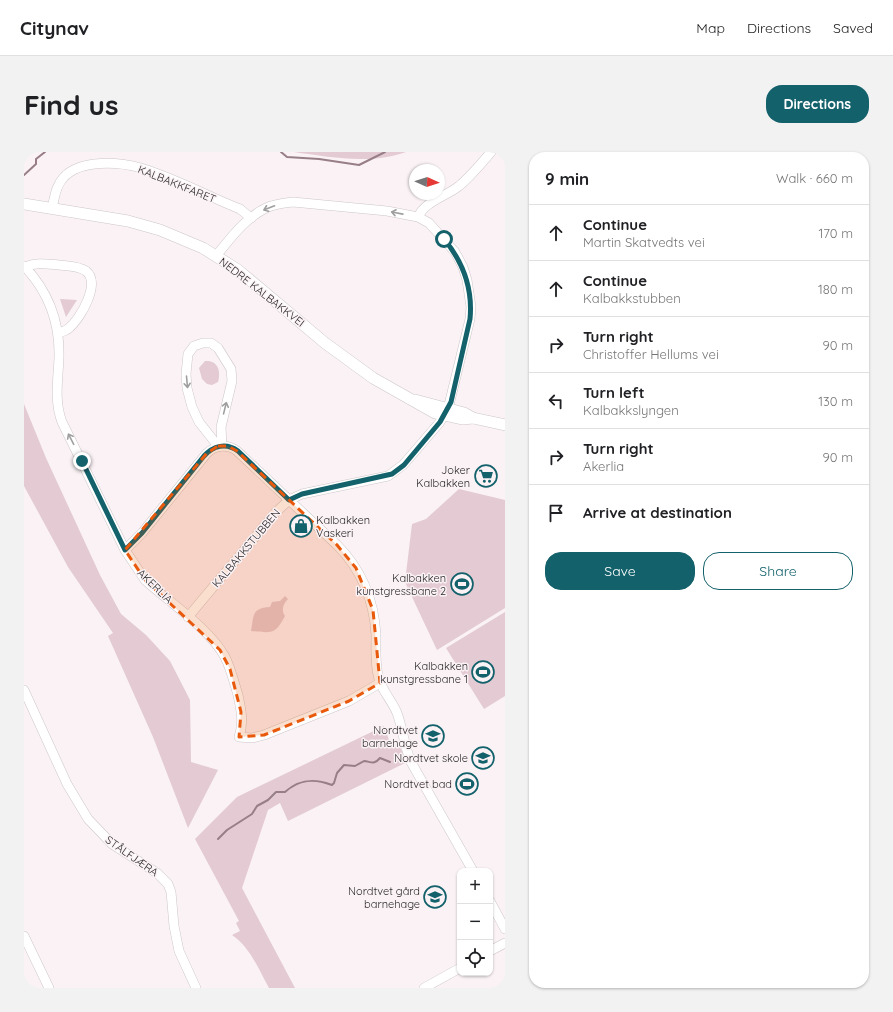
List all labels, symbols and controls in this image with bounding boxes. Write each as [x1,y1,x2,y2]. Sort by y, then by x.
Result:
text: Citynav [20,16,89,40]
text: Map [696,19,725,37]
text: Directions [747,19,811,37]
text: Saved [833,19,873,37]
button: Directions [766,85,869,123]
text: Find us [24,87,118,122]
street label: KALBAKKFARET [136,162,218,206]
north arrow [409,164,445,200]
text: 9 min [545,168,589,189]
text: Walk · 660 m [776,170,853,186]
one-way arrow [263,204,275,212]
one-way arrow [391,209,404,217]
text: Continue [583,215,647,234]
icon: ahead [545,222,567,244]
text: 170 m [818,225,853,241]
route start [435,230,453,248]
text: Martin Skatvedts vei [583,234,705,250]
street label: NEDRE KALBAKKVEI [216,254,308,330]
text: Continue [583,271,647,290]
icon: ahead [545,278,567,300]
text: 180 m [818,281,853,297]
text: Kalbakkstubben [583,290,681,306]
text: Turn right [583,327,654,346]
icon: right [545,334,567,356]
text: 90 m [823,337,853,353]
text: Christoffer Hellums vei [583,346,719,362]
one-way arrow [183,376,190,389]
text: Turn left [583,383,645,402]
icon: left [545,390,567,412]
text: 130 m [818,393,853,409]
one-way arrow [222,401,230,414]
text: Kalbakkslyngen [583,402,679,418]
one-way arrow [67,434,74,446]
text: Turn right [583,439,654,458]
icon: right [545,446,567,468]
text: 90 m [823,449,853,465]
route end [73,452,91,470]
text: Akerlia [583,458,624,474]
place label: Joker Kalbakken [416,463,471,490]
supermarket icon: Joker Kalbakken [473,463,499,489]
icon: arrive [545,502,567,524]
text: Arrive at destination [583,503,732,522]
street label: KALBAKKSTUBBEN [209,506,283,590]
shop icon: Kalbakken Vaskeri [288,513,314,539]
place label: Kalbakken Vaskeri [316,513,370,540]
button: Save [545,552,695,590]
button: Share [703,552,853,590]
street label: AKERLIA [134,566,176,606]
place label: Kalbakken kunstgressbane 2 [356,571,446,598]
sports icon: Kalbakken kunstgressbane 2 [449,571,475,597]
place label: Kalbakken kunstgressbane 1 [380,659,468,686]
sports icon: Kalbakken kunstgressbane 1 [470,659,496,685]
place label: Nordtvet barnehage [362,723,418,750]
school or university icon: Nordtvet barnehage [420,723,446,749]
school or university icon: Nordtvet skole [470,745,496,771]
place label: Nordtvet skole [394,751,468,765]
sports icon: Nordtvet bad [454,771,480,797]
place label: Nordtvet bad [384,777,452,791]
street label: STÅLFJÆRA [103,833,161,879]
map controls [457,868,493,976]
button: + [457,868,493,904]
place label: Nordtvet gård barnehage [348,884,420,911]
school or university icon: Nordtvet gård barnehage [422,884,448,910]
button: − [457,904,493,940]
button: locate [457,940,493,976]

